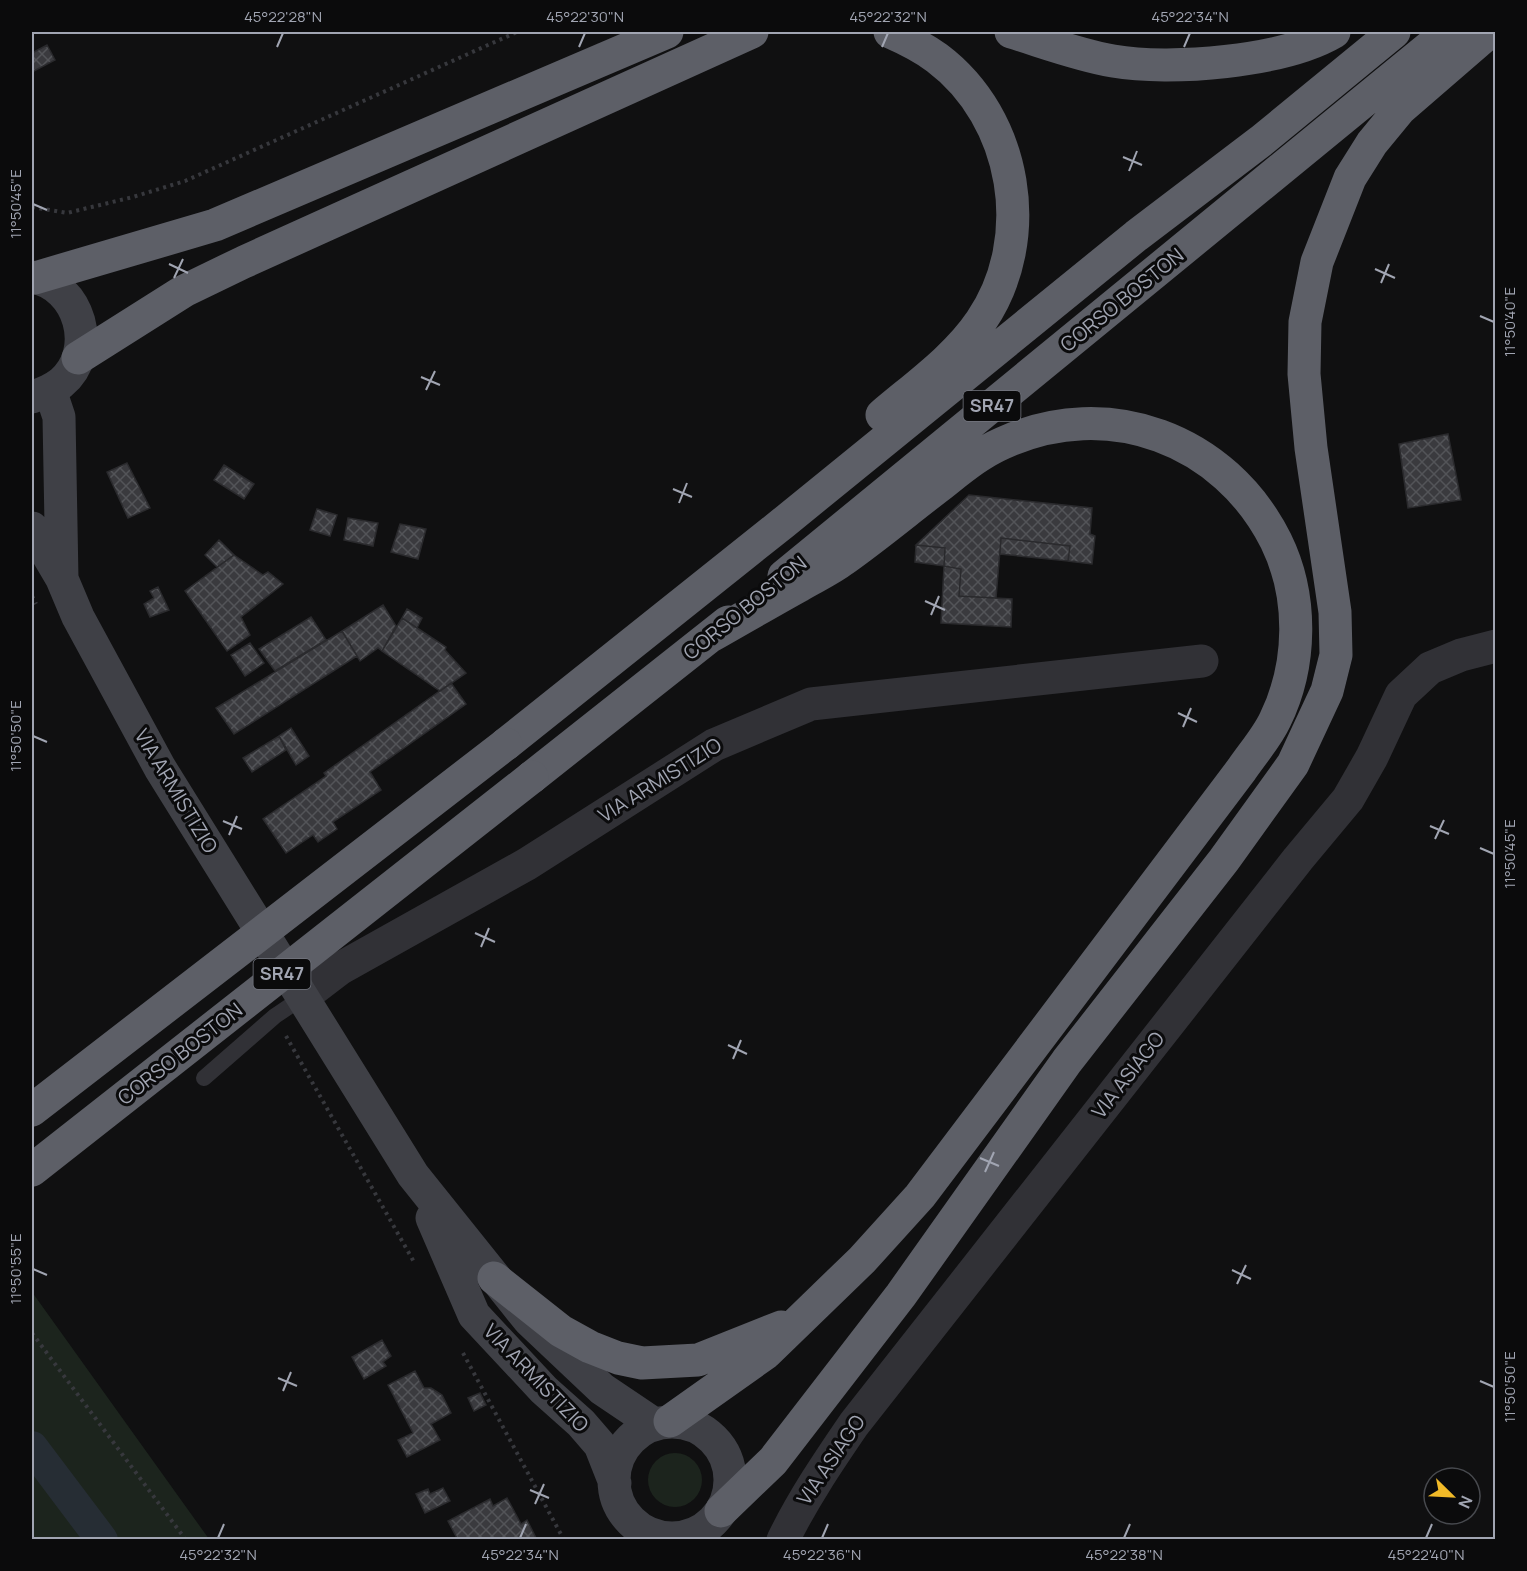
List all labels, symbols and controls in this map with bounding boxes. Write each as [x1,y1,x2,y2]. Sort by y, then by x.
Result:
text: 45°22'28"N [244,6,322,27]
text: 45°22'30"N [546,6,624,27]
text: 45°22'32"N [849,6,927,27]
text: 45°22'34"N [1151,6,1229,27]
text: 11°50'45"E [5,169,26,239]
street label: CORSO BOSTON [1054,241,1189,358]
text: 11°50'40"E [1499,287,1520,357]
road number: SR47 [964,391,1020,421]
street label: CORSO BOSTON [677,549,812,666]
text: 11°50'50"E [5,700,26,772]
street label: VIA ARMISTIZIO [129,724,224,858]
street label: VIA ARMISTIZIO [593,731,726,828]
text: 11°50'45"E [1499,819,1520,889]
road number: SR47 [254,959,310,989]
street label: CORSO BOSTON [112,996,248,1111]
street label: VIA ASIAGO [1085,1026,1170,1124]
text: 11°50'55"E [5,1233,26,1305]
street label: VIA ARMISTIZIO [478,1318,595,1438]
text: 11°50'50"E [1499,1351,1520,1423]
street label: VIA ASIAGO [790,1409,871,1510]
north arrow [1422,1466,1482,1526]
text: N [1453,1492,1478,1512]
text: 45°22'32"N [179,1544,257,1565]
text: 45°22'34"N [481,1544,559,1565]
text: 45°22'36"N [783,1544,861,1565]
text: 45°22'38"N [1085,1544,1163,1565]
text: 45°22'40"N [1388,1544,1464,1565]

